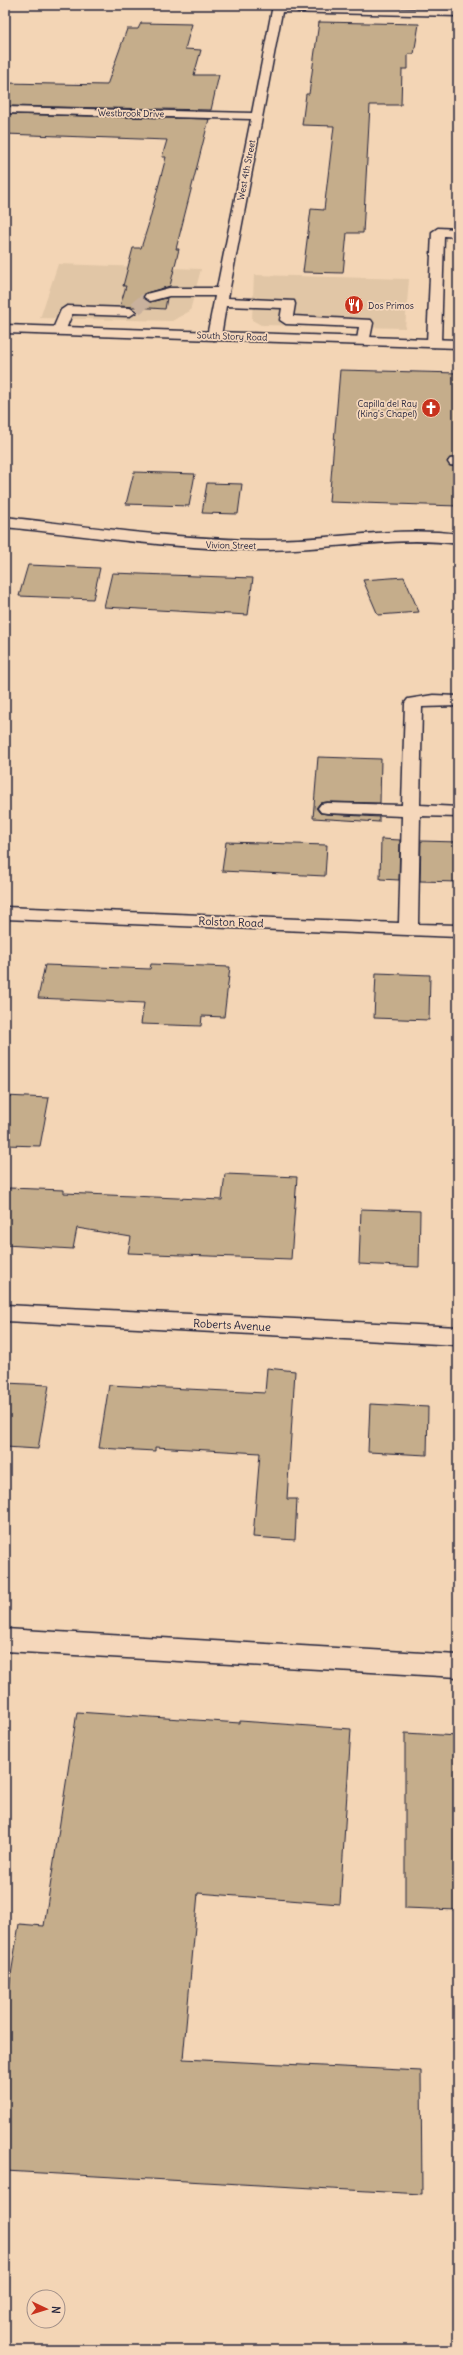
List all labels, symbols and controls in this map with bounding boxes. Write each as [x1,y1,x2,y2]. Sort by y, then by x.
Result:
street label: Westbrook Drive [98,107,164,119]
street label: West 4th Street [235,139,257,201]
restaurant icon: Dos Primos [343,294,365,316]
place label: Dos Primos [368,300,414,311]
street label: South Story Road [196,329,268,343]
church icon: Capilla del Ray (King's Chapel) [420,397,442,419]
place label: Capilla del Ray (King's Chapel) [357,398,417,419]
street label: Vivion Street [206,539,256,551]
street label: Rolston Road [198,914,264,930]
street label: Roberts Avenue [193,1316,271,1334]
north arrow [26,2289,66,2329]
text: N [49,2305,63,2314]

